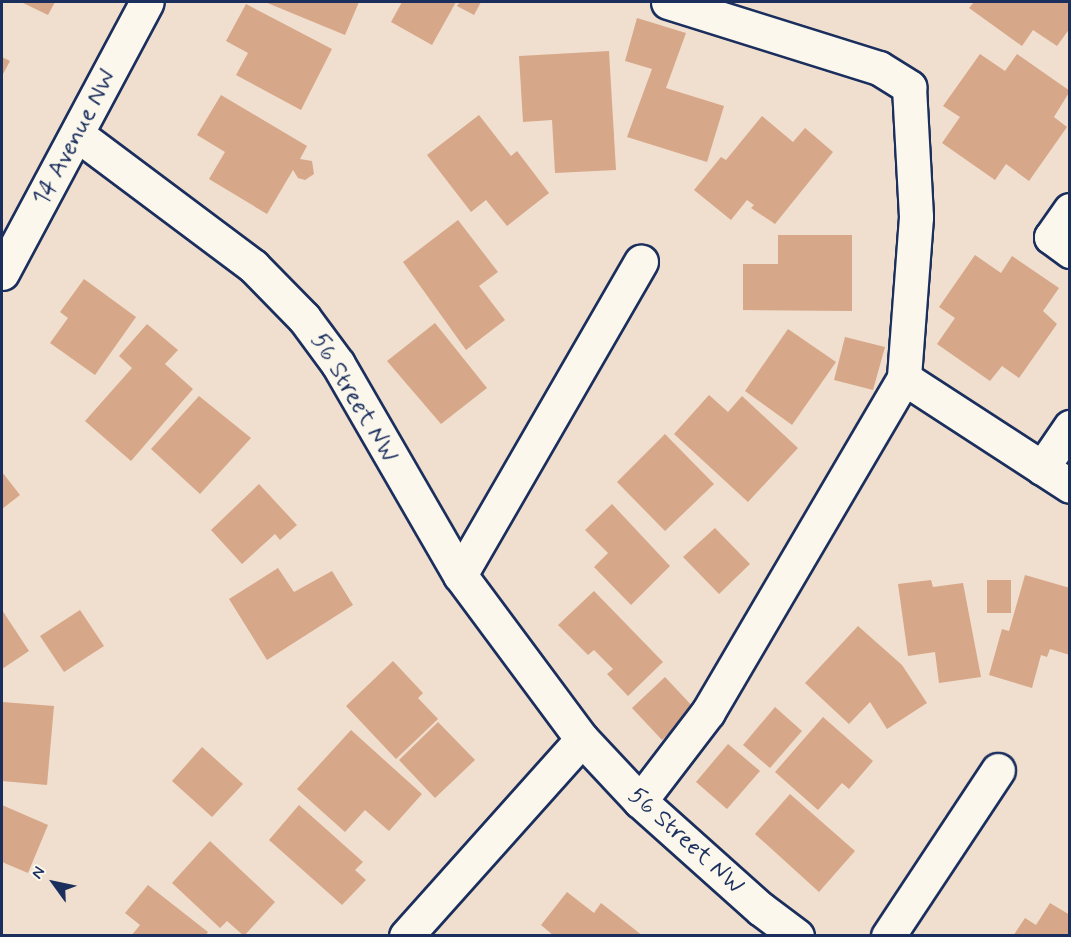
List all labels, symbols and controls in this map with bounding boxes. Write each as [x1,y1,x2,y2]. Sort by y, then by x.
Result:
street label: 14 Avenue NW [27,65,123,211]
street label: 56 Street NW [304,328,404,468]
street label: 56 Street NW [622,782,750,900]
north arrow [24,853,84,913]
text: N [27,863,50,883]

